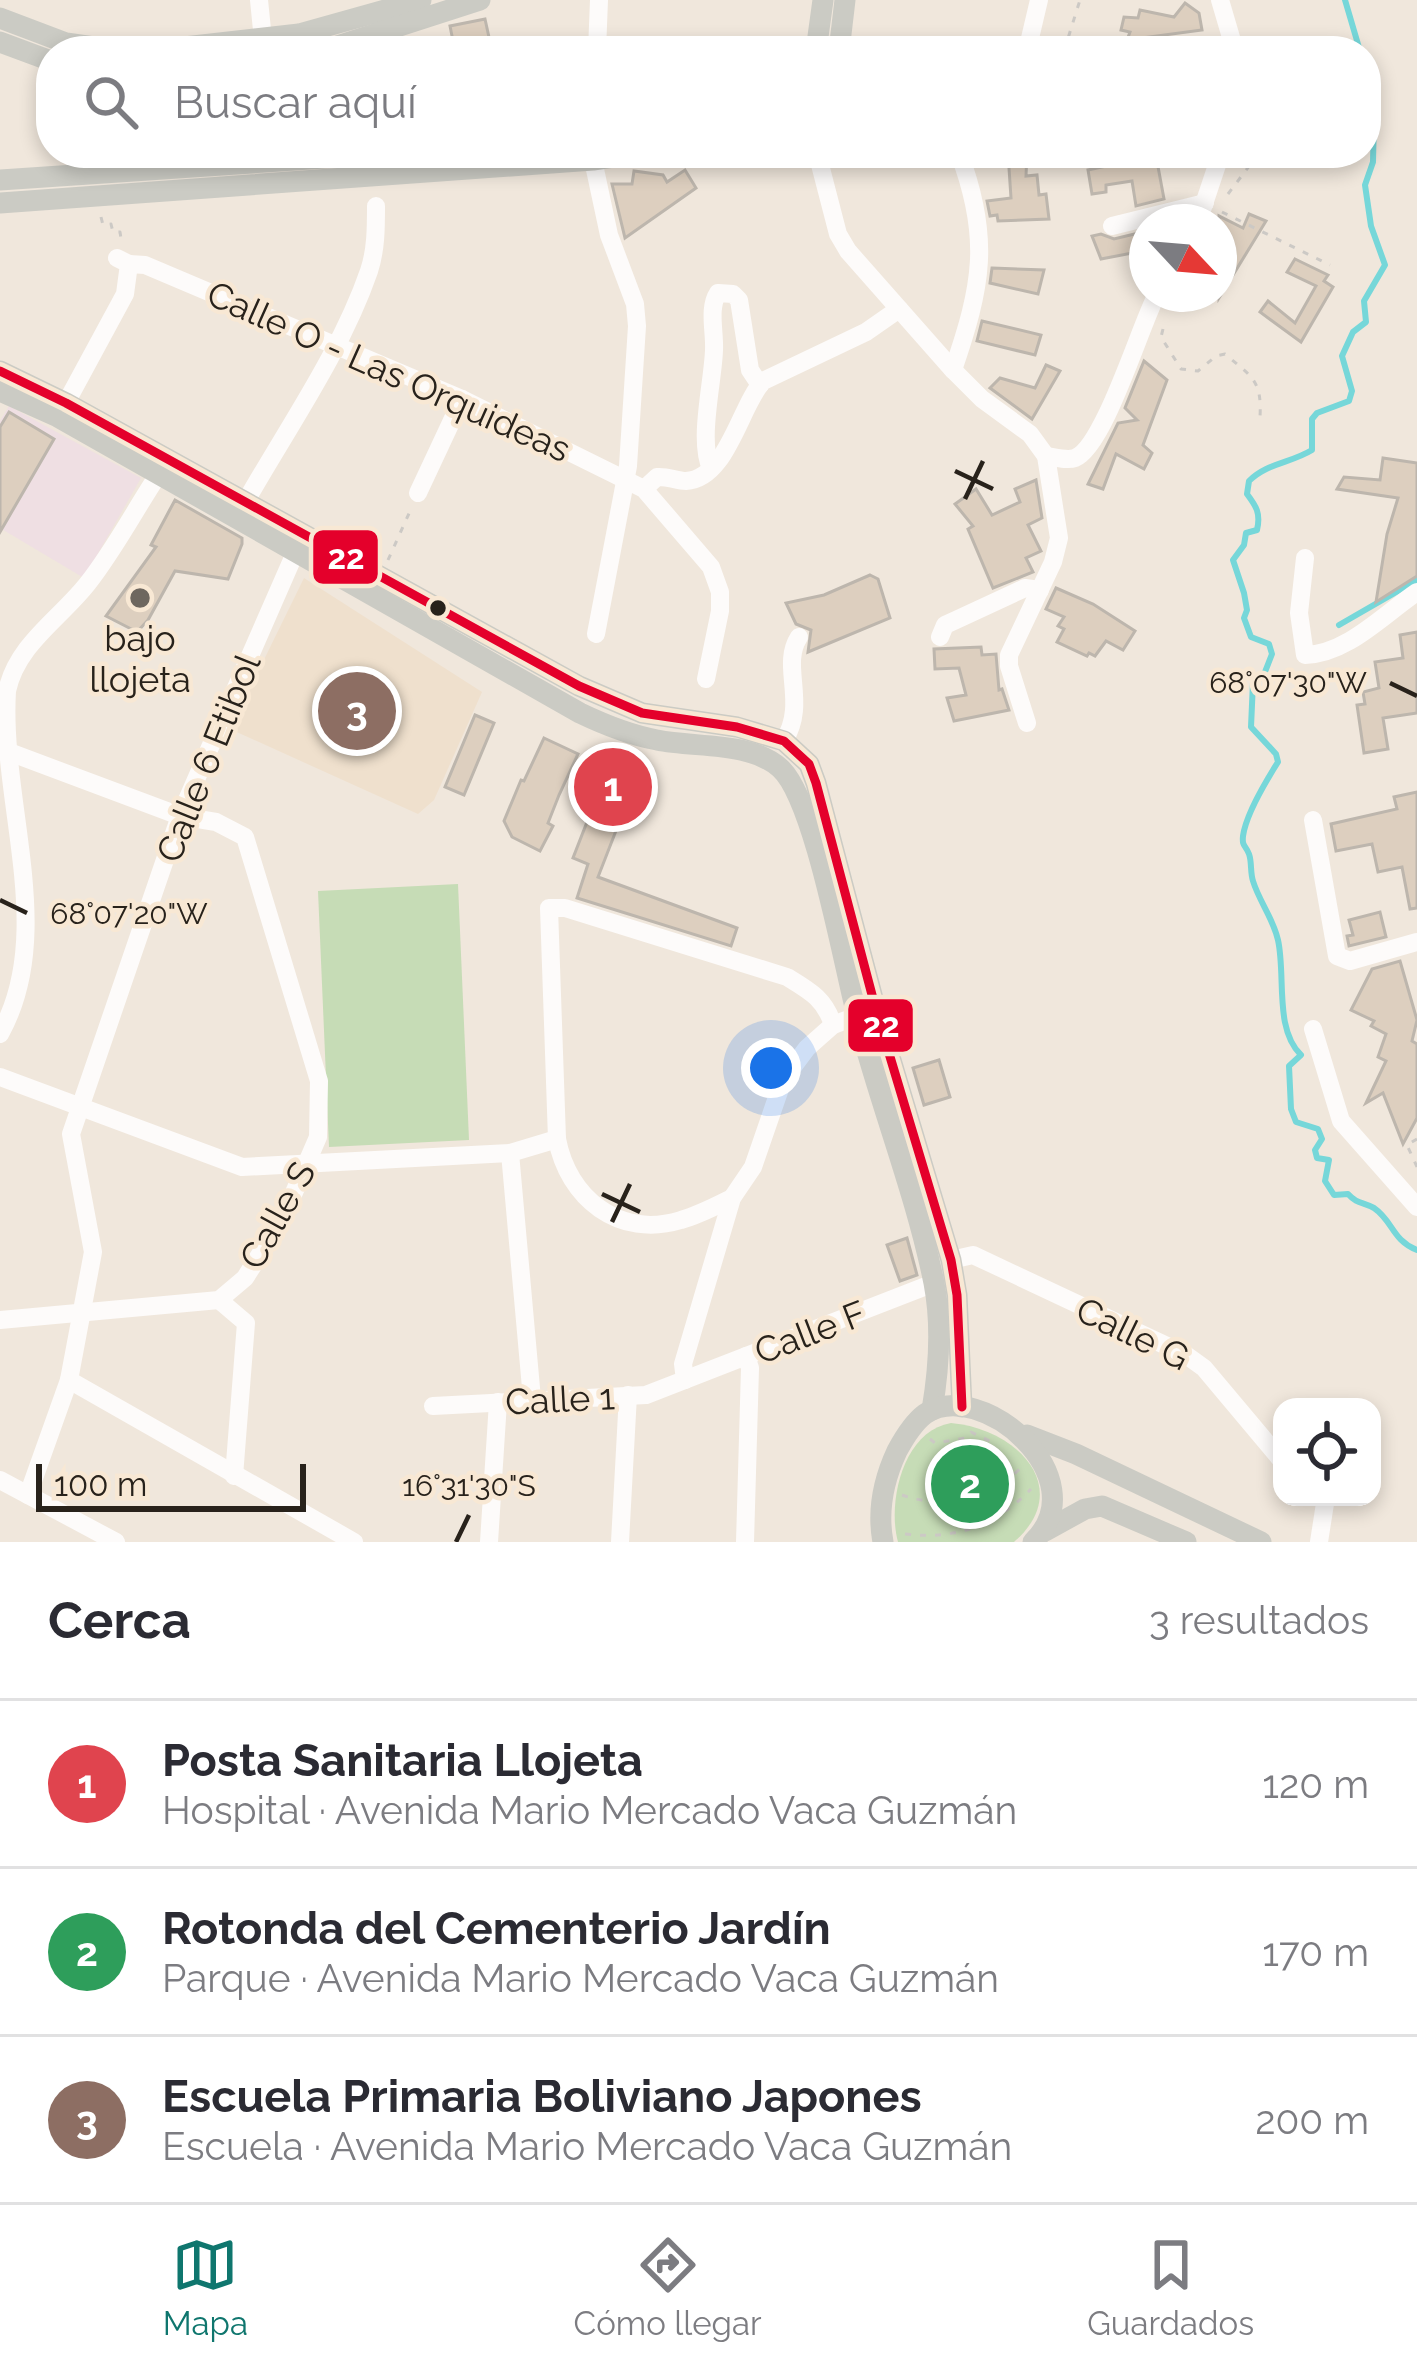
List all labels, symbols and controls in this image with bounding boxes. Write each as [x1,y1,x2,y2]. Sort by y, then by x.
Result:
search box [36,36,1381,168]
icon: search [78,69,144,135]
text: Buscar aquí [174,76,417,129]
north arrow [1129,204,1237,312]
street label: Calle O - Las Orquideas [201,272,577,470]
line badge: 22 [311,528,380,586]
text: 22 [327,538,365,577]
marker: bajo llojeta [127,585,153,611]
unlabelled marker [427,597,449,619]
place label: bajo llojeta [89,617,191,700]
street label: Calle 6 Etibol [147,648,269,868]
text: 68°07'30"W [1209,665,1367,700]
pin: 3 [318,666,396,756]
pin: 1 [574,742,652,832]
text: 68°07'20"W [50,896,208,931]
line badge: 22 [846,997,915,1054]
text: 22 [862,1006,900,1045]
your location [741,1038,801,1098]
street label: Calle S [230,1154,324,1276]
street label: Calle G [1070,1288,1196,1378]
street label: Calle F [749,1292,871,1372]
street label: Calle 1 [504,1375,616,1423]
map controls [1273,1398,1381,1506]
button: locate [1273,1398,1381,1506]
pin: 2 [931,1439,1009,1529]
scale bar [36,1458,306,1511]
text: 100 m [54,1465,147,1504]
text: 16°31'30"S [402,1468,536,1503]
text: Cerca [48,1590,191,1650]
text: 3 resultados [1149,1597,1369,1643]
text: Posta Sanitaria Llojeta [162,1734,643,1787]
text: 1 [77,1761,97,1807]
text: 120 m [1262,1761,1369,1807]
text: Hospital · Avenida Mario Mercado Vaca Guzmán [162,1787,1017,1833]
text: Rotonda del Cementerio Jardín [162,1902,831,1955]
text: 2 [76,1929,98,1975]
text: 170 m [1262,1929,1369,1975]
text: Parque · Avenida Mario Mercado Vaca Guzmán [162,1955,999,2001]
text: Escuela Primaria Boliviano Japones [162,2070,922,2123]
text: 3 [76,2097,98,2143]
text: 200 m [1255,2097,1369,2143]
text: Escuela · Avenida Mario Mercado Vaca Guzmán [162,2123,1012,2169]
tab: Mapa [163,2232,248,2343]
tab: Cómo llegar [574,2232,762,2343]
tab: Guardados [1087,2232,1254,2343]

